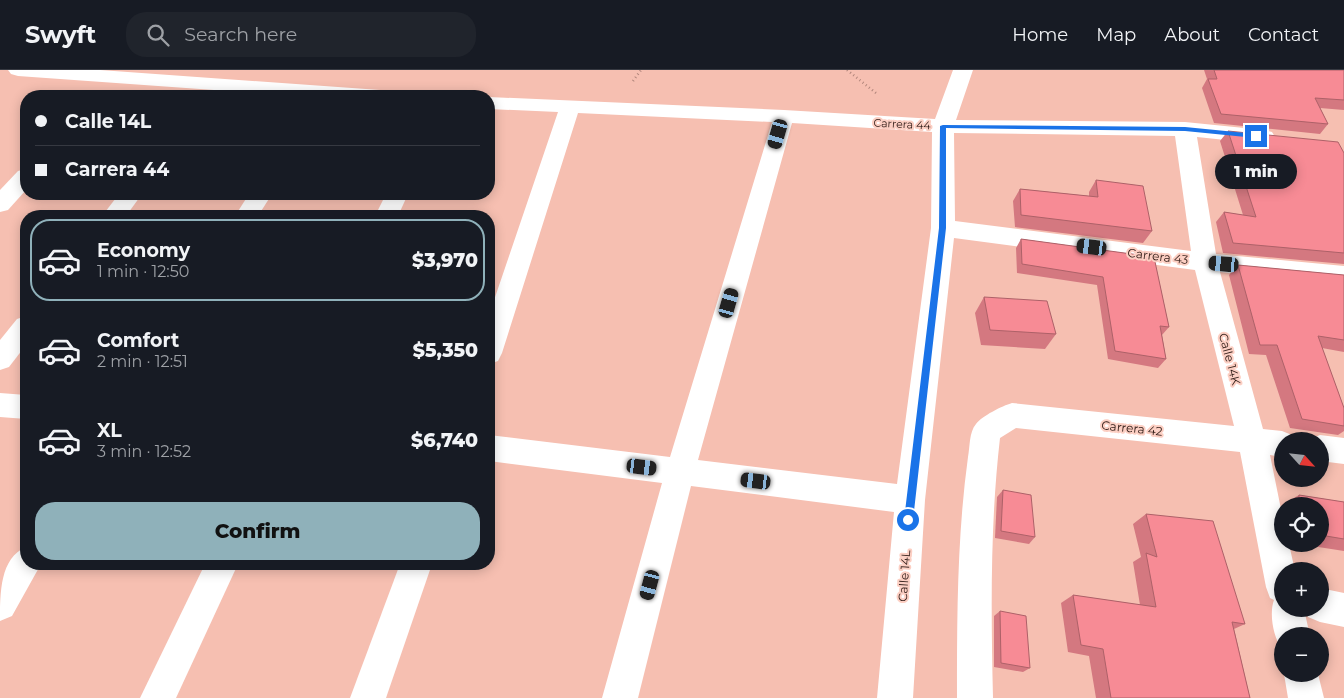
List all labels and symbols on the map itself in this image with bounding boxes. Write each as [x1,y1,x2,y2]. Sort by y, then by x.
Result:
street label: Carrera 44 [873,116,932,133]
car [766,118,789,150]
route end [1245,125,1267,147]
callout: 1 min [1215,154,1297,188]
car [1076,238,1107,256]
street label: Carrera 43 [1127,245,1190,267]
car [1208,255,1239,273]
car [717,287,740,319]
street label: Calle 14K [1216,331,1244,387]
street label: Carrera 42 [1101,417,1163,439]
north arrow [1274,432,1329,488]
car [626,458,657,476]
car [740,472,771,490]
route start [897,509,919,531]
street label: Calle 14L [895,550,913,602]
car [638,569,661,601]

